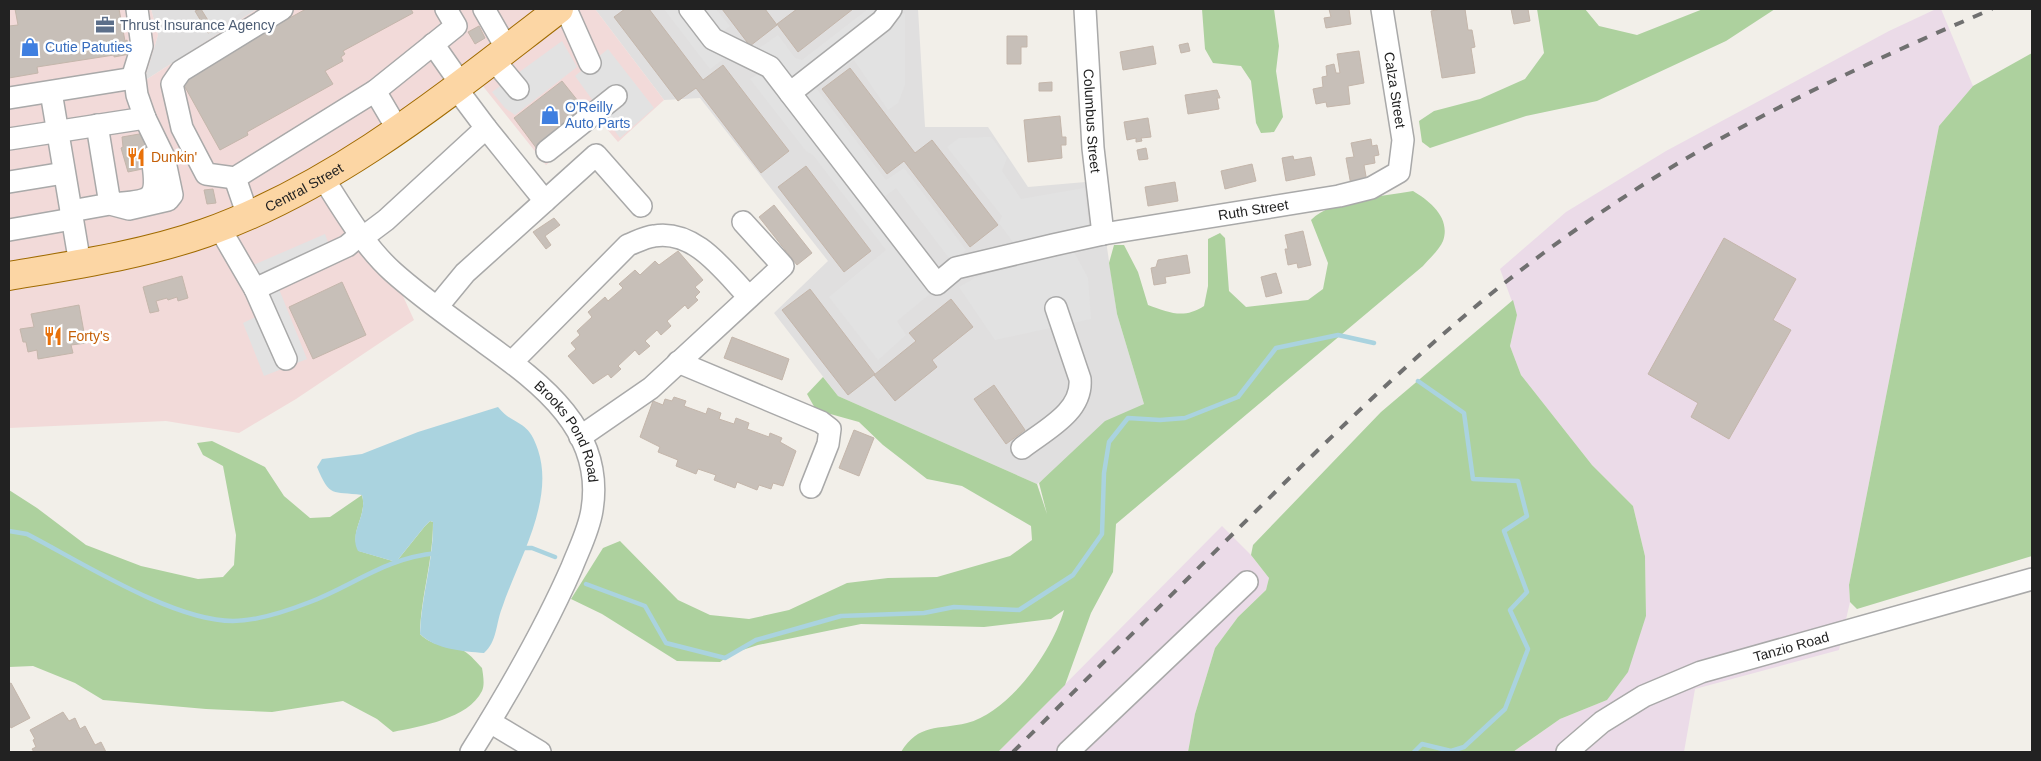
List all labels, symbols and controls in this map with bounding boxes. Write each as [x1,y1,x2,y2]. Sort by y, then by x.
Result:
office icon: Thrust Insurance Agency [94,14,116,36]
place label: Thrust Insurance Agency [120,17,275,33]
shop icon: Cutie Patuties [19,36,41,58]
place label: Cutie Patuties [45,39,132,55]
street label: Calza Street [1381,51,1409,129]
street label: Columbus Street [1080,68,1104,174]
place label: O'Reilly Auto Parts [565,99,630,131]
shop icon: O'Reilly Auto Parts [539,104,561,126]
restaurant icon: Dunkin' [125,146,147,168]
place label: Dunkin' [151,149,197,165]
street label: Central Street [262,160,346,215]
street label: Ruth Street [1217,196,1290,223]
restaurant icon: Forty's [42,325,64,347]
place label: Forty's [68,328,110,344]
street label: Brooks Pond Road [531,377,602,483]
street label: Tanzio Road [1751,628,1831,665]

